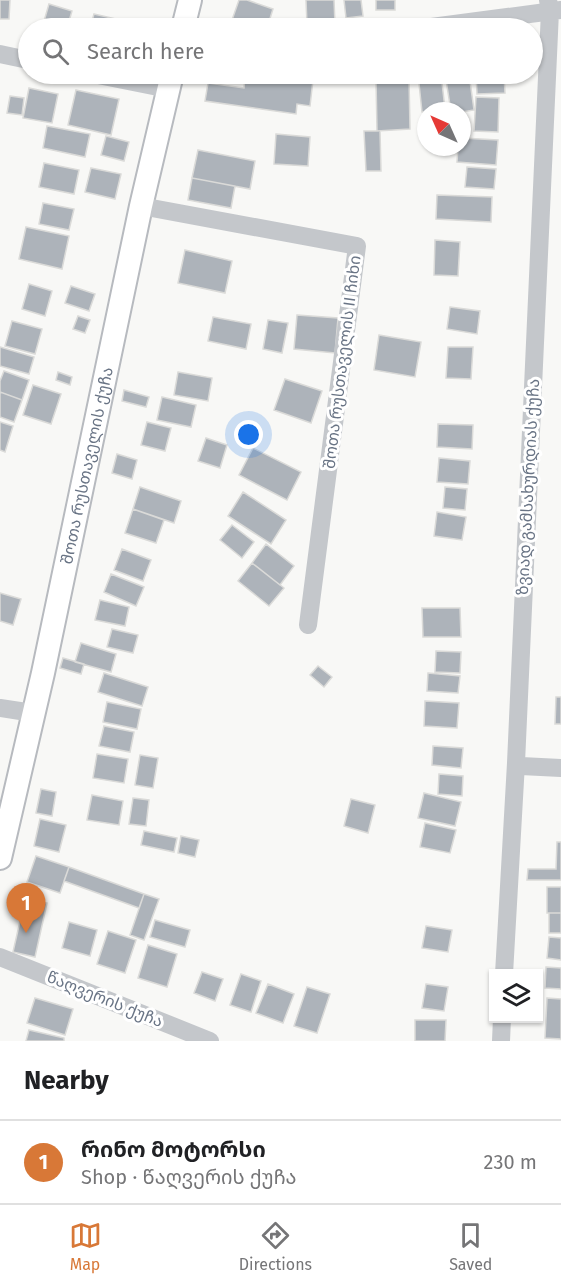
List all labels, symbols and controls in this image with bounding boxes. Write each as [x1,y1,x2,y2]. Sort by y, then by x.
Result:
search box [18,18,543,84]
icon: search [39,35,72,68]
text: Search here [87,38,205,65]
north arrow [417,102,471,156]
street label: შოთა რუსთაველის II ჩიხი [319,254,365,470]
street label: შოთა რუსთაველის ქუჩა [57,365,116,566]
street label: ზვიად გამსახურდიას ქუჩა [513,378,544,596]
your location [234,420,263,449]
pin: 1 [6,884,46,933]
street label: წაღვერის ქუჩა [44,967,166,1031]
map controls [489,969,543,1023]
button: layers [489,969,543,1023]
text: Nearby [24,1065,109,1096]
text: რინო მოტორსი [81,1136,266,1163]
text: 1 [39,1150,48,1174]
text: 230 m [484,1150,537,1174]
text: Shop · წაღვერის ქუჩა [81,1165,297,1189]
tab: Map [69,1219,102,1274]
tab: Directions [239,1219,312,1274]
tab: Saved [449,1219,492,1274]

